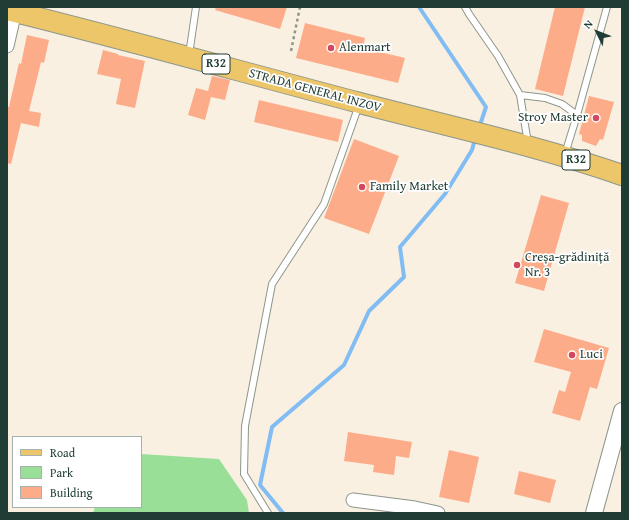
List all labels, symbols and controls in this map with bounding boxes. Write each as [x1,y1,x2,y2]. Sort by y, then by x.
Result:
north arrow [577,12,617,52]
text: N [580,16,596,32]
place label: Alenmart [339,40,391,56]
marker: Alenmart [326,43,336,53]
road number: R32 [202,54,230,74]
street label: STRADA GENERAL INZOV [247,66,383,116]
place label: Stroy Master [518,110,588,126]
marker: Stroy Master [591,113,601,123]
road number: R32 [562,150,590,170]
place label: Family Market [370,179,448,195]
marker: Family Market [357,182,367,192]
place label: Creșa-grădiniță Nr. 3 [525,250,609,281]
marker: Creșa-grădiniță Nr. 3 [512,260,522,270]
place label: Luci [580,347,603,363]
marker: Luci [567,350,577,360]
legend [12,436,142,508]
text: Road [50,444,75,461]
text: Park [50,464,73,481]
text: Building [50,484,93,501]

